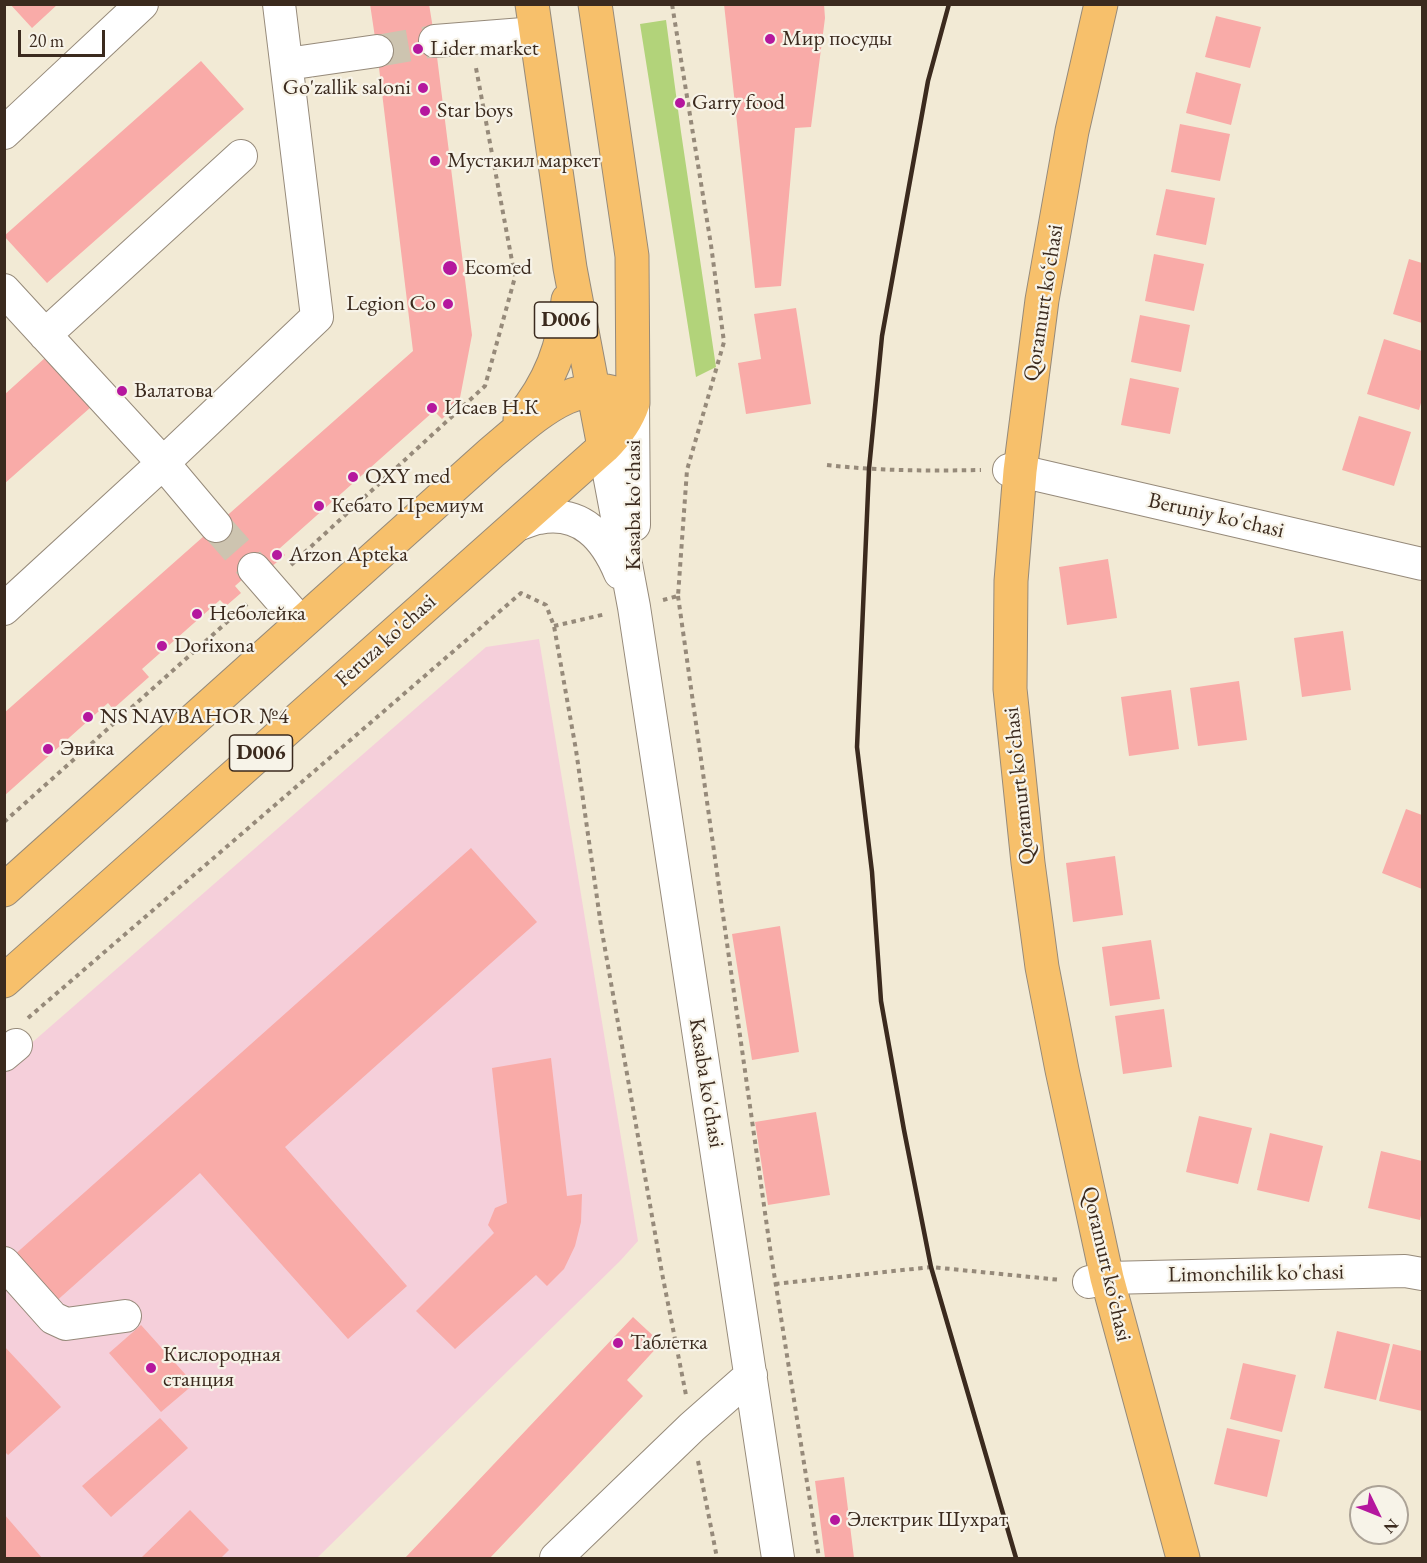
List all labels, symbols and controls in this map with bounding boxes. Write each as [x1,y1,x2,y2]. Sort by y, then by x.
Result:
scale bar [21,18,108,56]
place label: Мир посуды [782,26,892,52]
text: 20 m [29,29,64,52]
marker: Мир посуды [763,32,777,46]
place label: Lider market [430,36,539,62]
marker: Lider market [411,42,425,56]
place label: Go'zallik saloni [283,75,411,101]
marker: Go'zallik saloni [416,81,430,95]
place label: Garry food [692,90,785,116]
marker: Garry food [673,96,687,110]
place label: Star boys [437,98,513,124]
marker: Star boys [418,104,432,118]
place label: Мустакил маркет [447,148,601,174]
marker: Мустакил маркет [428,154,442,168]
street label: Qoramurt koʻchasi [1019,223,1069,383]
place label: Ecomed [464,255,532,281]
marker: Ecomed [441,259,459,277]
place label: Legion Co [346,291,436,317]
marker: Legion Co [441,297,455,311]
road number: D006 [534,302,598,338]
place label: Валатова [134,378,213,404]
marker: Валатова [115,384,129,398]
place label: Исаев Н.К [444,395,539,421]
marker: Исаев Н.К [425,401,439,415]
street label: Kasaba ko'chasi [621,440,647,570]
place label: OXY med [365,464,450,490]
marker: OXY med [346,470,360,484]
street label: Beruniy ko'chasi [1145,488,1287,544]
place label: Кебато Премиум [331,493,484,519]
marker: Кебато Премиум [312,499,326,513]
place label: Arzon Apteka [289,542,408,568]
marker: Arzon Apteka [270,548,284,562]
street label: Feruza ko'chasi [330,589,442,693]
place label: Неболейка [209,601,306,627]
marker: Неболейка [190,607,204,621]
place label: Dorixona [174,633,254,659]
marker: Dorixona [155,639,169,653]
place label: NS NAVBAHOR №4 [100,704,289,730]
street label: Qoramurt koʻchasi [999,706,1041,866]
marker: NS NAVBAHOR №4 [81,710,95,724]
road number: D006 [230,735,292,771]
place label: Эвика [60,736,114,762]
marker: Эвика [41,742,55,756]
street label: Kasaba ko'chasi [683,1016,729,1150]
street label: Qoramurt koʻchasi [1075,1184,1137,1344]
street label: Limonchilik ko'chasi [1168,1259,1344,1289]
place label: Таблетка [630,1330,708,1356]
marker: Таблетка [611,1336,625,1350]
place label: Кислородная станция [163,1342,281,1394]
marker: Кислородная станция [144,1361,158,1375]
north arrow [1349,1485,1409,1545]
place label: Электрик Шухрат [847,1507,1008,1533]
marker: Электрик Шухрат [828,1513,842,1527]
text: N [1379,1514,1403,1538]

